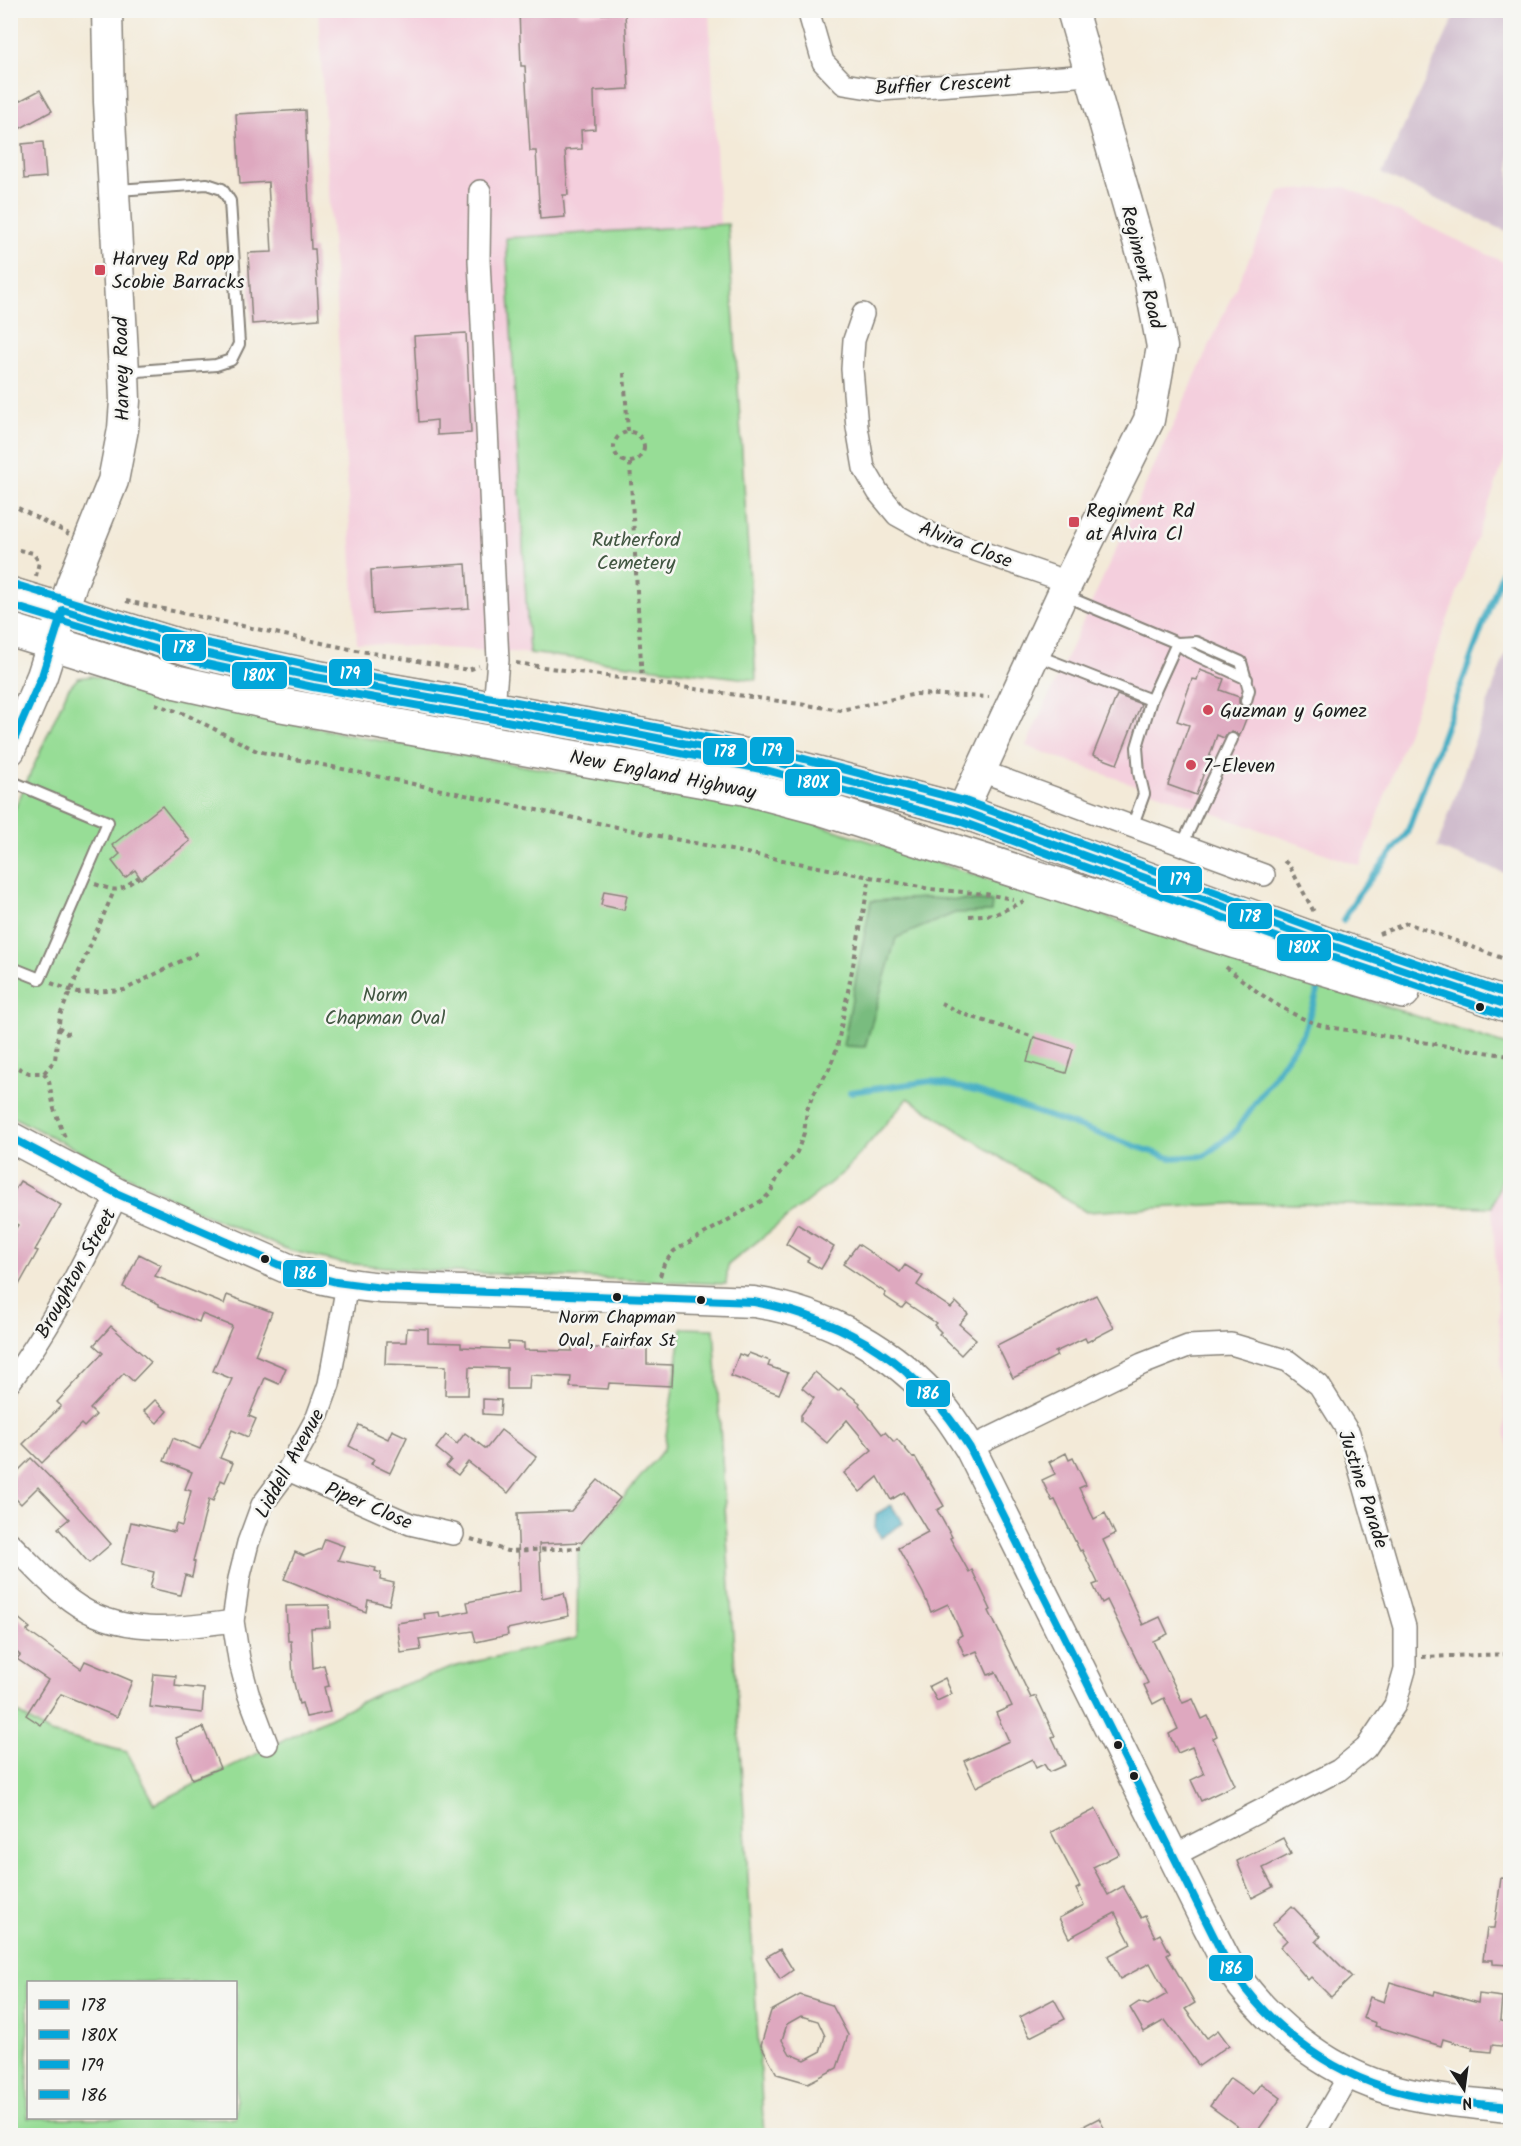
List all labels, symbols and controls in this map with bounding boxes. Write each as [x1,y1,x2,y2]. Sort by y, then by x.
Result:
street label: Buffier Crescent [874,66,1012,106]
street label: Regiment Road [1110,202,1172,334]
place label: Harvey Rd opp Scobie Barracks [112,244,245,299]
marker: Harvey Rd opp Scobie Barracks [93,263,107,277]
street label: Harvey Road [106,316,140,421]
place label: Regiment Rd at Alvira Cl [1086,496,1195,551]
street label: Alvira Close [914,513,1017,578]
marker: Regiment Rd at Alvira Cl [1067,515,1081,529]
park label: Rutherford Cemetery [592,525,681,580]
line badge: 178 [161,633,207,662]
text: 178 [173,636,195,661]
line badge: 179 [328,658,373,687]
line badge: 180X [231,661,288,690]
text: 179 [340,662,360,687]
text: 180X [243,664,276,689]
place label: Guzman y Gomez [1220,696,1367,728]
marker: Guzman y Gomez [1201,703,1215,717]
line badge: 179 [749,736,795,765]
line badge: 178 [702,737,748,766]
text: 179 [762,739,782,764]
text: 178 [714,740,736,765]
street label: New England Highway [567,742,759,810]
place label: 7-Eleven [1203,751,1275,783]
marker: 7-Eleven [1184,758,1198,772]
line badge: 180X [784,768,841,797]
text: 180X [797,771,830,796]
line badge: 179 [1157,865,1203,894]
text: 179 [1170,868,1190,893]
line badge: 178 [1227,902,1273,930]
text: 178 [1239,905,1261,930]
line badge: 180X [1276,933,1332,962]
text: 180X [1288,936,1321,961]
park label: Norm Chapman Oval [325,980,445,1035]
unlabelled marker [1474,1001,1486,1013]
street label: Broughton Street [28,1203,126,1345]
unlabelled marker [259,1253,271,1265]
line badge: 186 [282,1259,328,1288]
text: 186 [294,1262,317,1287]
marker: Norm Chapman Oval, Fairfax St [611,1291,623,1303]
unlabelled marker [695,1294,707,1306]
place label: Norm Chapman Oval, Fairfax St [558,1304,677,1356]
line badge: 186 [905,1379,951,1408]
text: 186 [917,1382,940,1407]
street label: Liddell Avenue [247,1403,334,1525]
street label: Justine Parade [1328,1426,1396,1553]
street label: Piper Close [319,1474,417,1540]
unlabelled marker [1112,1739,1124,1751]
unlabelled marker [1128,1770,1140,1782]
line badge: 186 [1208,1954,1254,1982]
text: 186 [1220,1957,1243,1982]
legend [27,1981,237,2119]
text: 178 [81,1992,106,2021]
text: 180X [81,2022,118,2051]
text: 179 [81,2052,104,2081]
north arrow [1434,2059,1494,2119]
text: 186 [81,2082,108,2111]
text: N [1459,2089,1475,2115]

